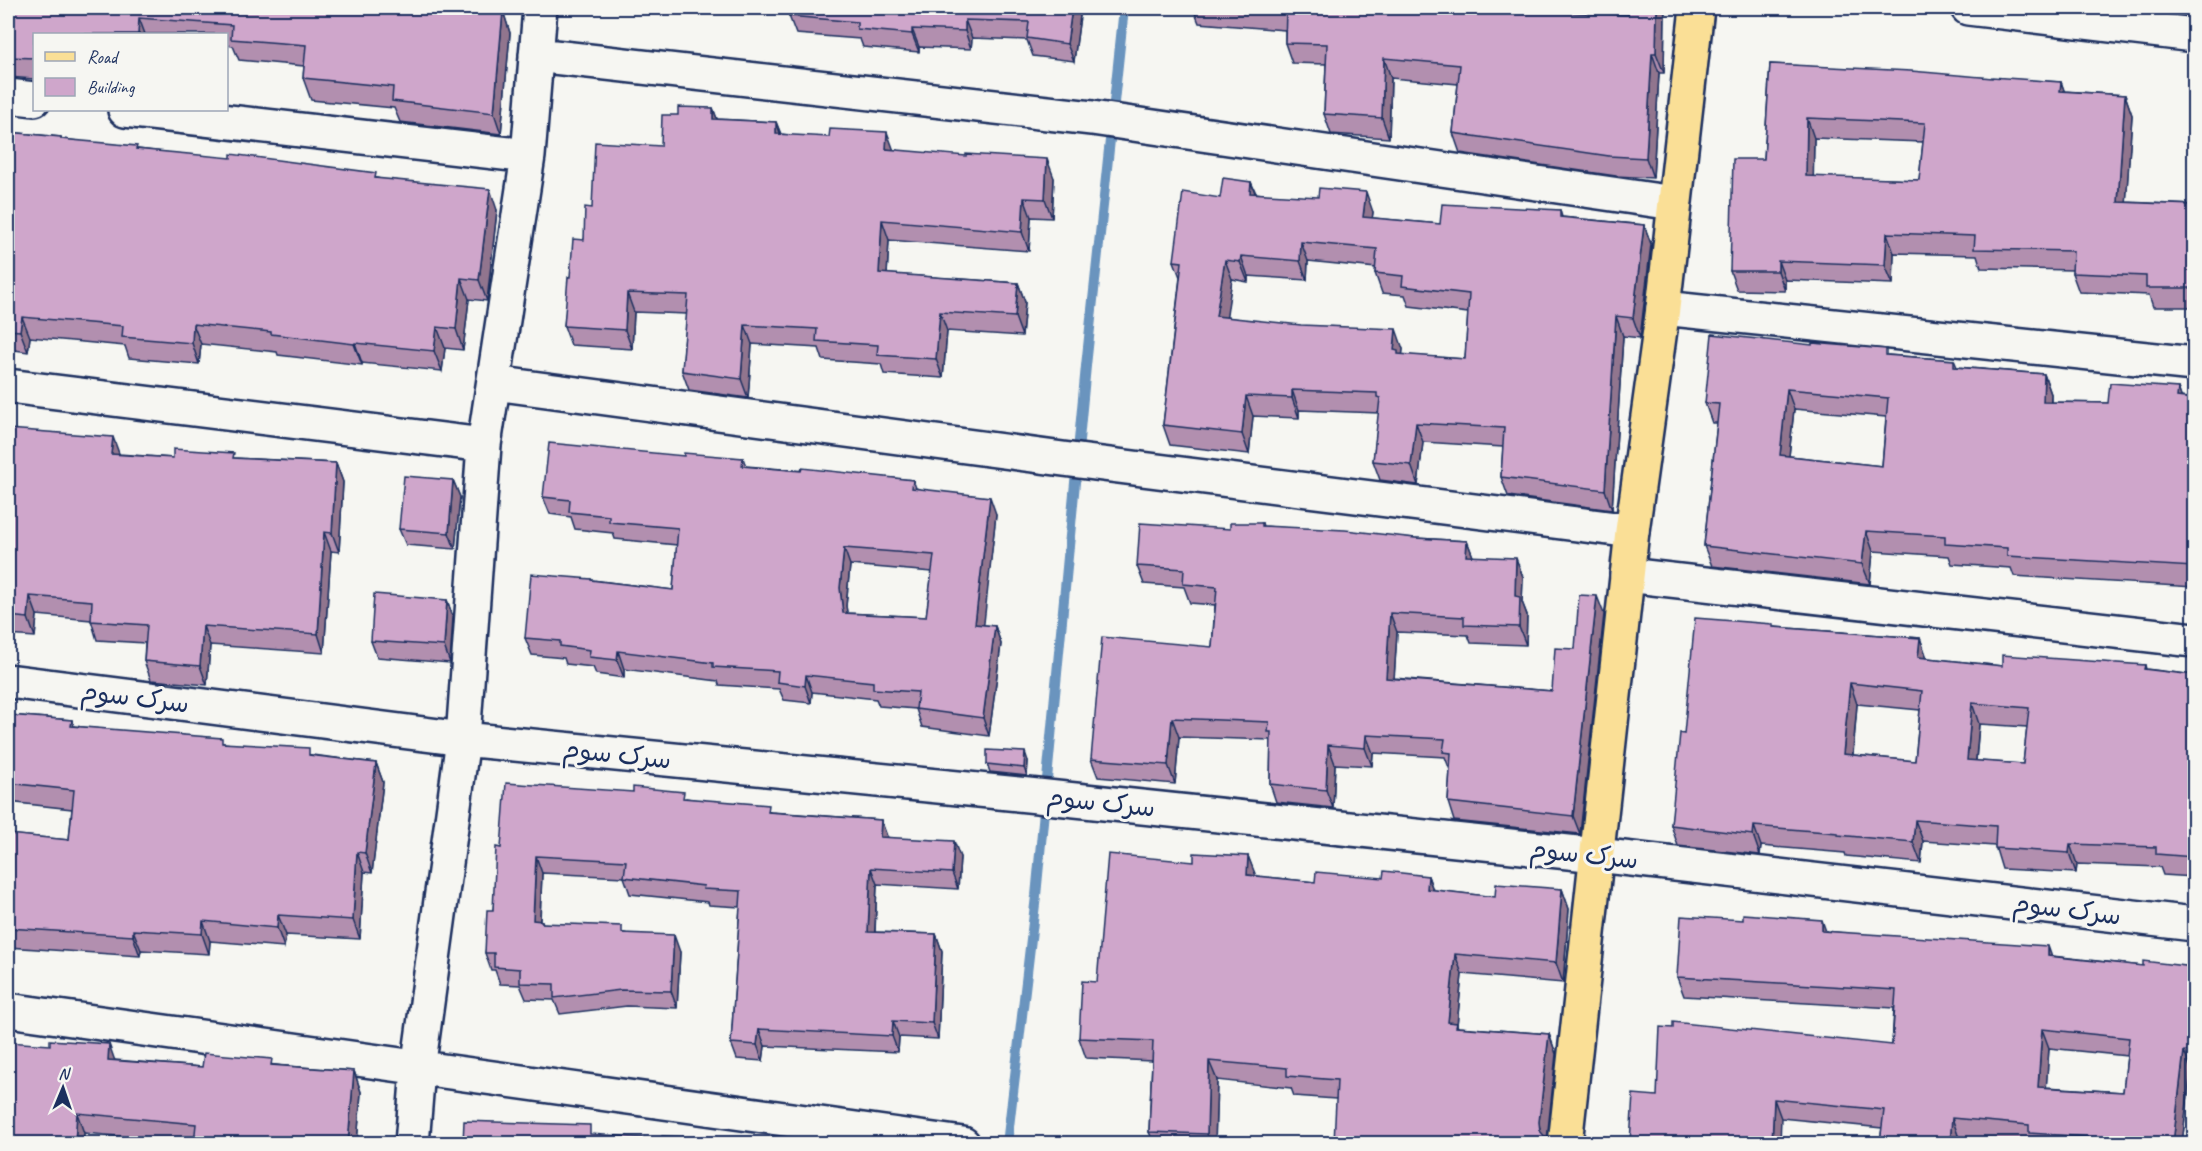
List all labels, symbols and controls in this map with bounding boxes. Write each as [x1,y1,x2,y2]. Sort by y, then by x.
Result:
legend [33,33,228,111]
text: Road [87,46,120,68]
text: Building [87,76,136,98]
street label: سرک سوم [78,674,191,723]
street label: سرک سوم [561,732,673,780]
street label: سرک سوم [1045,780,1157,828]
street label: سرک سوم [1528,832,1640,880]
street label: سرک سوم [2010,886,2123,935]
north arrow [33,1058,93,1118]
text: N [58,1064,72,1084]

